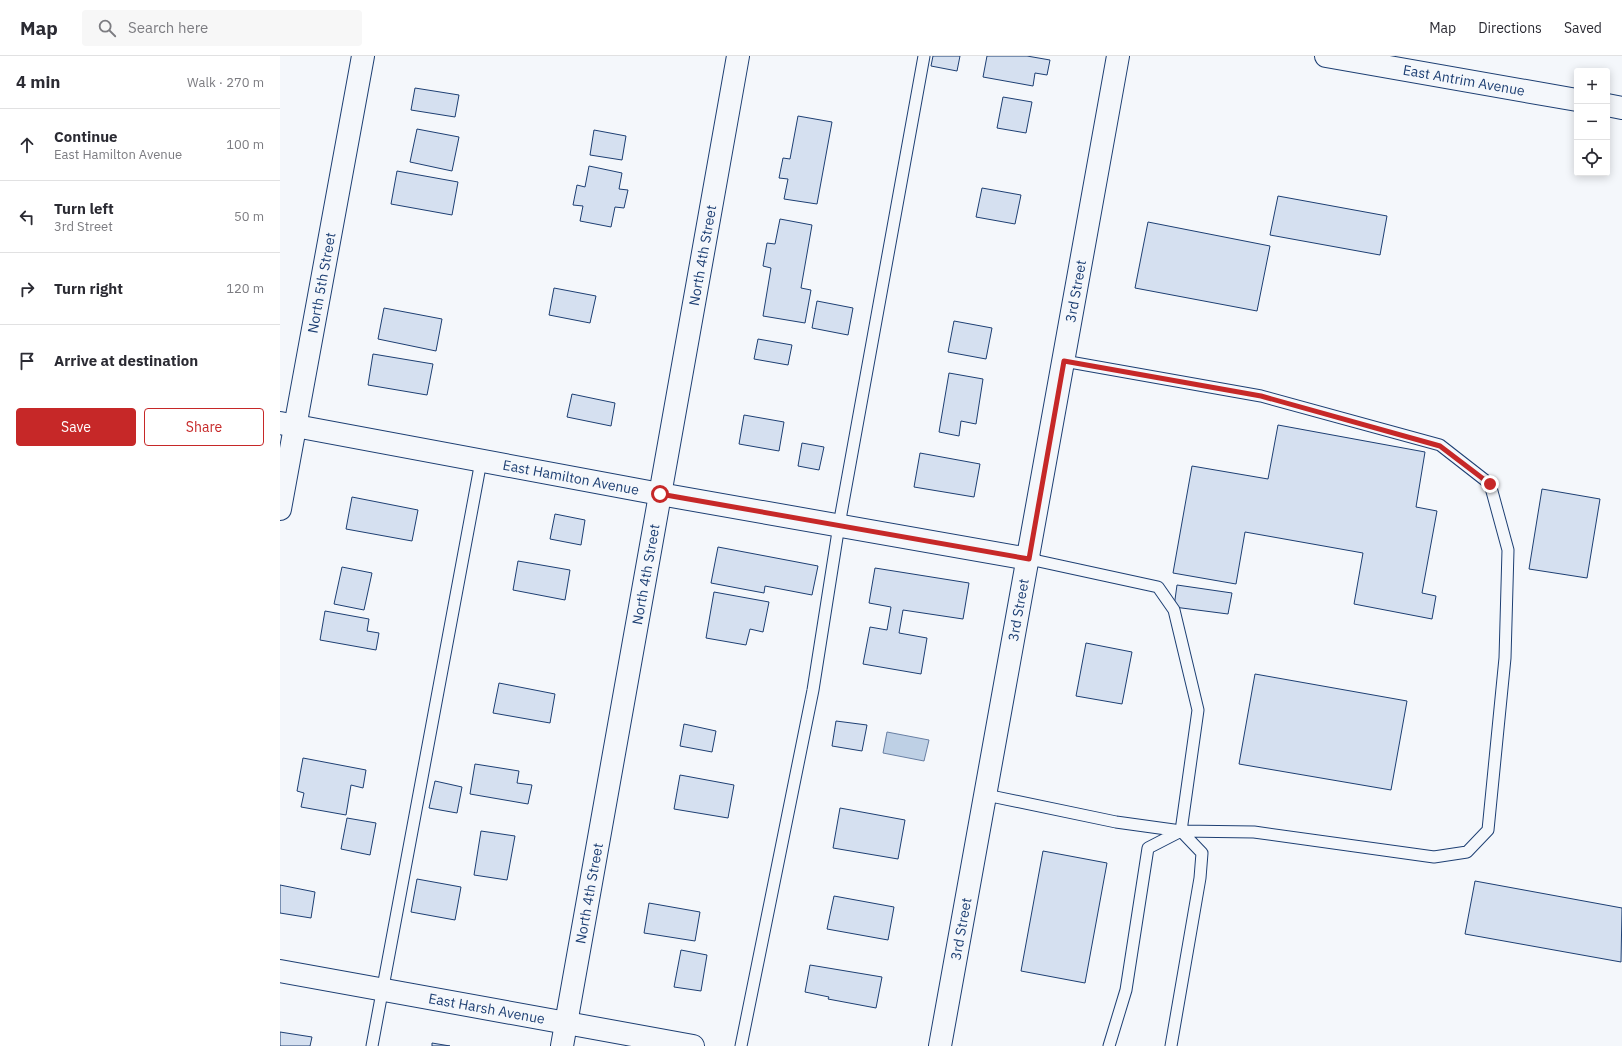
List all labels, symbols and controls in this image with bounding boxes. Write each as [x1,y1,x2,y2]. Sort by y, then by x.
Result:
search box [82,10,362,46]
text: Map [20,16,58,40]
icon: search [96,17,118,39]
text: Search here [128,18,208,37]
text: Map [1429,19,1456,37]
text: Directions [1478,19,1542,37]
text: Saved [1564,19,1602,37]
street label: East Antrim Avenue [1402,61,1527,100]
map controls [1574,68,1610,176]
button: + [1574,68,1610,104]
text: 4 min [16,71,60,93]
text: Walk · 270 m [187,74,264,91]
button: − [1574,104,1610,140]
text: Continue [54,127,118,146]
icon: ahead [16,134,38,156]
text: 100 m [226,136,264,153]
button: locate [1574,140,1610,176]
text: East Hamilton Avenue [54,146,182,163]
text: Turn left [54,199,114,218]
street label: North 4th Street [685,203,720,307]
icon: left [16,206,38,228]
text: 50 m [234,208,264,225]
text: 3rd Street [54,218,113,235]
street label: North 5th Street [303,231,340,335]
street label: 3rd Street [1061,258,1090,324]
icon: right [16,278,38,300]
text: Turn right [54,279,123,298]
text: 120 m [226,280,264,297]
icon: arrive [16,350,38,372]
text: Arrive at destination [54,351,198,370]
button: Save [16,408,136,446]
button: Share [144,408,264,446]
street label: East Hamilton Avenue [501,456,641,499]
route end [1481,475,1499,493]
route start [651,485,669,503]
street label: North 4th Street [628,522,664,626]
street label: 3rd Street [1004,577,1033,643]
street label: North 4th Street [571,841,607,945]
street label: 3rd Street [947,896,976,962]
street label: East Harsh Avenue [427,989,547,1028]

